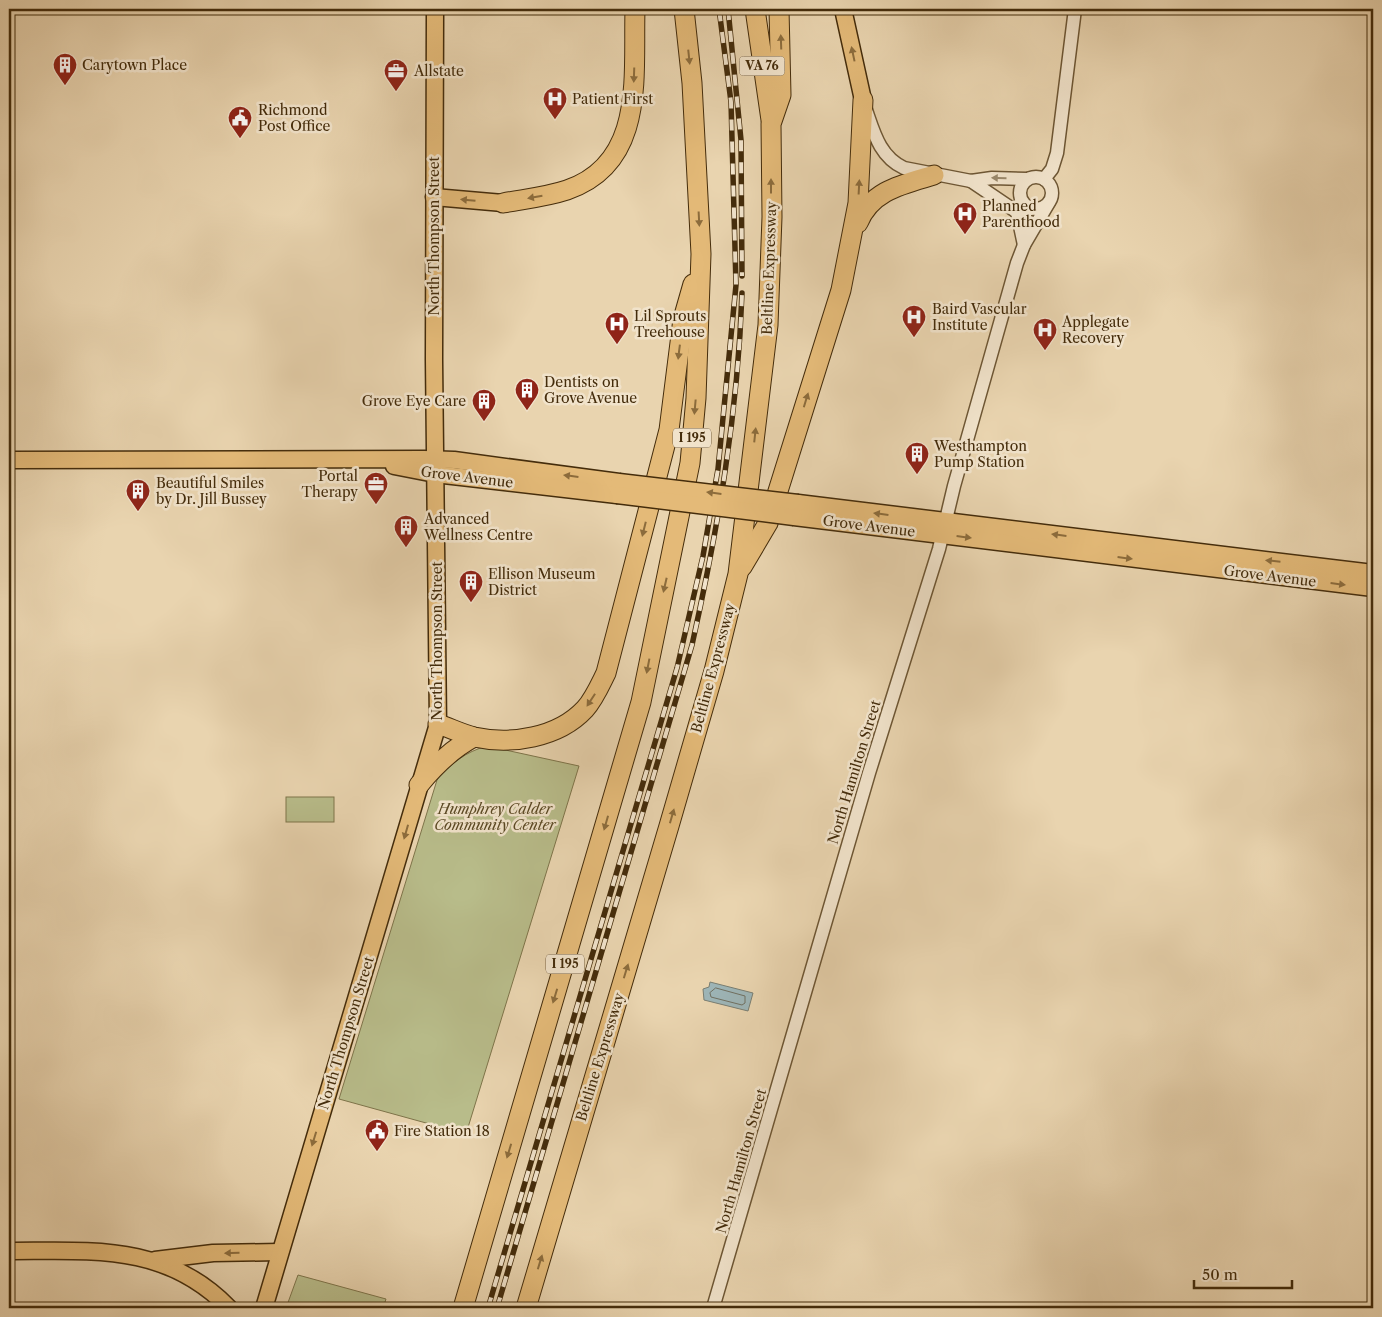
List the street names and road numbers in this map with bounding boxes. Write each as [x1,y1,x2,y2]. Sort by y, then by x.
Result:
road number: VA 76 [740,56,784,76]
street label: North Thompson Street [425,156,443,316]
street label: Beltline Expressway [758,201,780,335]
road number: I 195 [673,428,711,448]
street label: Grove Avenue [420,462,514,492]
street label: Grove Avenue [822,511,916,541]
street label: North Thompson Street [428,561,446,721]
street label: Grove Avenue [1223,561,1317,591]
street label: Beltline Expressway [687,601,739,735]
street label: North Hamilton Street [824,698,884,846]
street label: North Thompson Street [314,954,378,1112]
road number: I 195 [546,954,584,974]
street label: Beltline Expressway [572,990,628,1124]
street label: North Hamilton Street [712,1087,770,1235]

